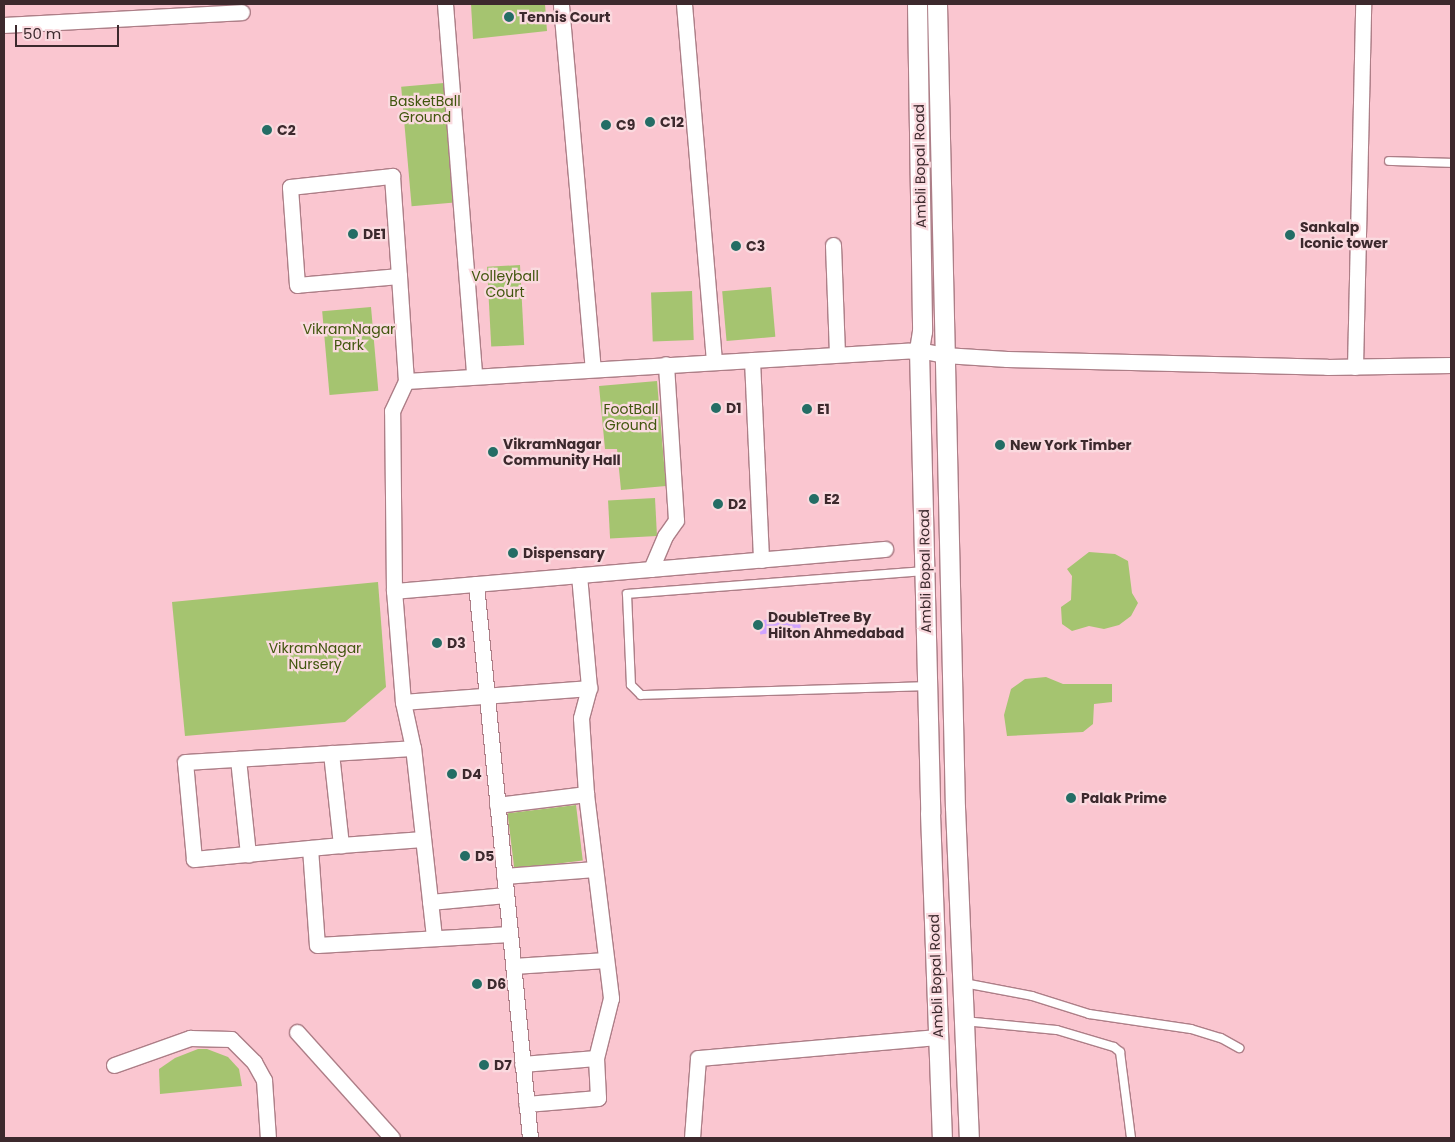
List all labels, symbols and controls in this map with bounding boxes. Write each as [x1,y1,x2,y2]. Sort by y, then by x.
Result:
place label: Tennis Court [519,9,610,25]
marker: Tennis Court [503,11,515,23]
scale bar [18,15,121,47]
text: 50 m [23,23,61,44]
park label: BasketBall Ground [389,93,461,125]
street label: Ambli Bopal Road [911,104,929,228]
place label: C12 [660,114,684,130]
marker: C12 [644,116,656,128]
place label: C9 [616,117,635,133]
marker: C9 [600,119,612,131]
place label: C2 [277,122,296,138]
marker: C2 [261,124,273,136]
place label: Sankalp Iconic tower [1300,219,1388,252]
place label: DE1 [363,226,386,242]
marker: DE1 [347,228,359,240]
marker: Sankalp Iconic tower [1284,229,1296,241]
place label: C3 [746,238,765,254]
marker: C3 [730,240,742,252]
park label: Volleyball Court [471,268,539,300]
park label: VikramNagar Park [303,321,395,354]
place label: D1 [726,400,741,416]
park label: FootBall Ground [603,401,659,434]
place label: E1 [817,401,830,417]
marker: D1 [710,402,722,414]
marker: E1 [801,403,813,415]
place label: VikramNagar Community Hall [503,436,621,468]
place label: New York Timber [1010,437,1132,453]
marker: New York Timber [994,439,1006,451]
marker: VikramNagar Community Hall [487,446,499,458]
place label: E2 [824,491,840,507]
marker: E2 [808,493,820,505]
place label: D2 [728,496,746,512]
marker: D2 [712,498,724,510]
street label: Ambli Bopal Road [916,509,934,633]
place label: Dispensary [523,545,605,561]
marker: Dispensary [507,547,519,559]
place label: DoubleTree By Hilton Ahmedabad [768,609,904,642]
marker: DoubleTree By Hilton Ahmedabad [752,619,764,631]
place label: D3 [447,635,466,651]
marker: D3 [431,637,443,649]
park label: VikramNagar Nursery [269,640,361,672]
place label: D4 [462,766,482,782]
marker: D4 [446,768,458,780]
place label: Palak Prime [1081,790,1167,806]
marker: Palak Prime [1065,792,1077,804]
place label: D5 [475,848,494,864]
marker: D5 [459,850,471,862]
street label: Ambli Bopal Road [925,914,947,1038]
place label: D6 [487,976,506,992]
marker: D6 [471,978,483,990]
place label: D7 [494,1057,512,1073]
marker: D7 [478,1059,490,1071]

